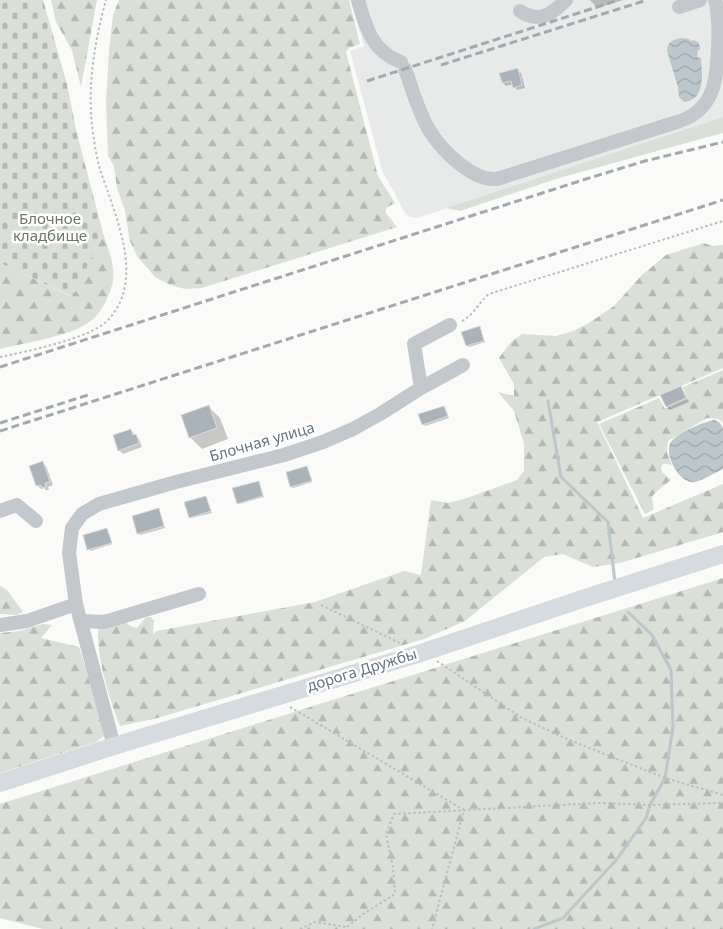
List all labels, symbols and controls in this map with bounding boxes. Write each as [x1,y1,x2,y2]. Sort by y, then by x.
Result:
park label: Блочное кладбище [13,208,87,245]
street label: Блочная улица [207,417,317,466]
street label: дорога Дружбы [304,643,419,695]

